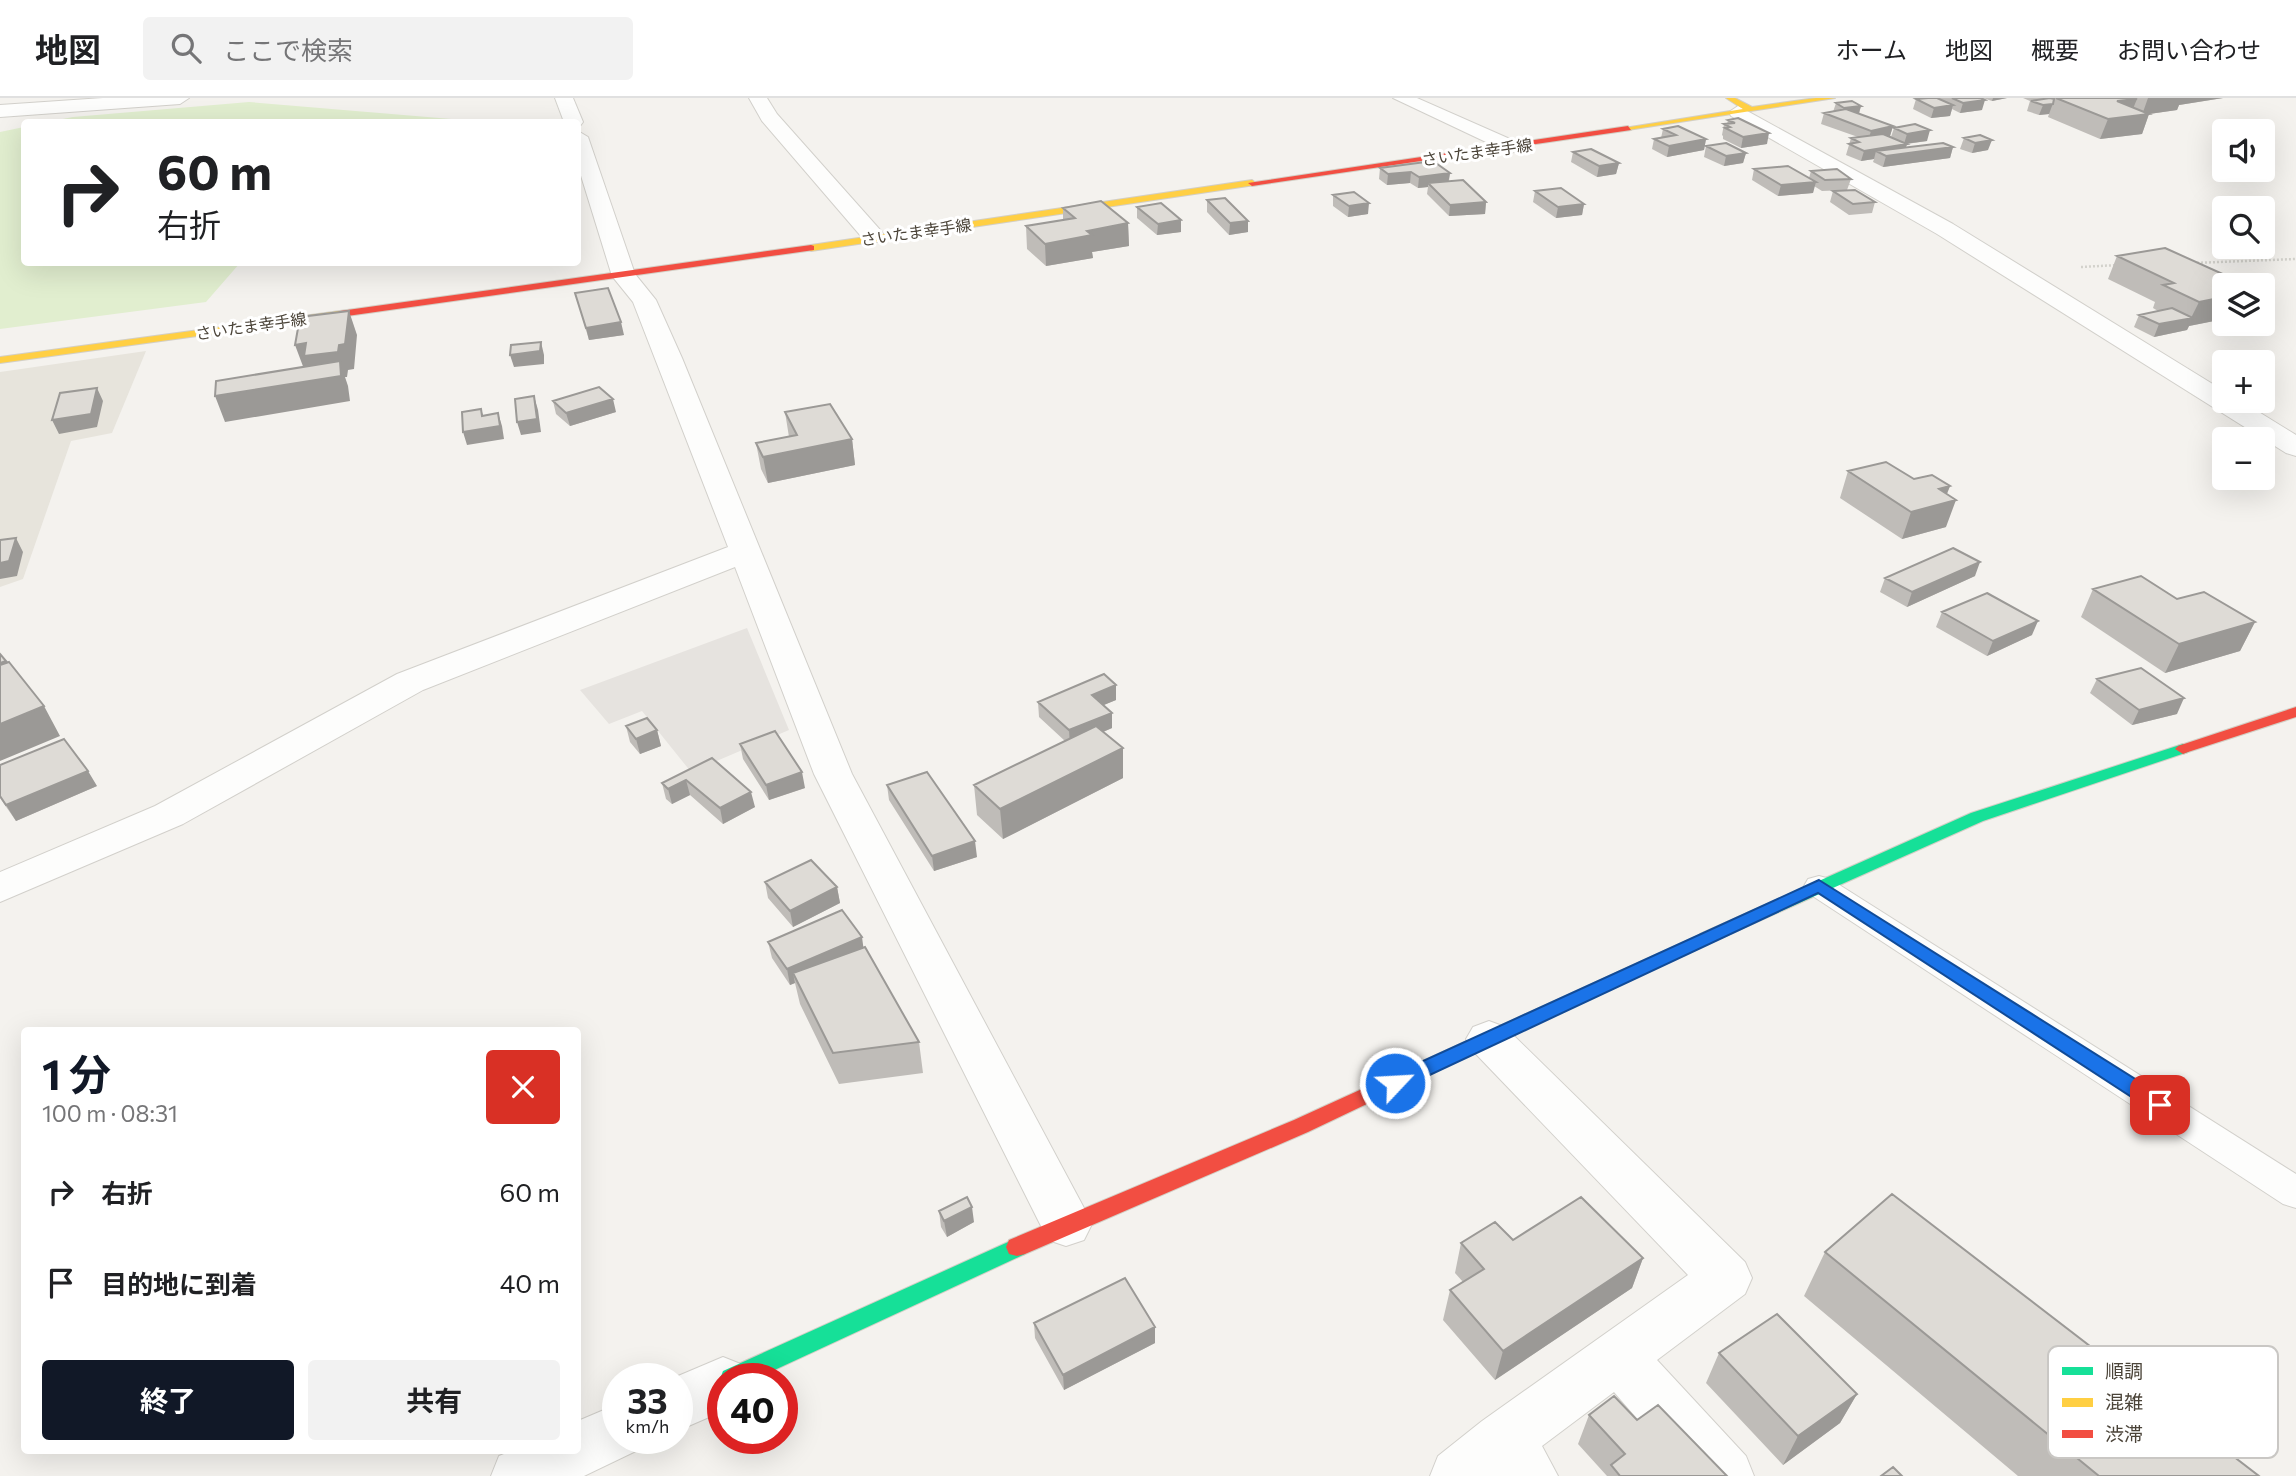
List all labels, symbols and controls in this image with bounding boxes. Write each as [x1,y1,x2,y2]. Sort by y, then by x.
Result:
search box [143,17,633,80]
text: 地図 [35,28,101,69]
icon: search [167,29,205,67]
text: ここで検索 [223,34,353,65]
text: ホーム [1836,35,1907,64]
text: 地図 [1945,35,1993,64]
text: 概要 [2031,35,2079,64]
text: お問い合わせ [2117,35,2261,64]
map controls [2212,119,2275,490]
button: sound [2212,119,2275,182]
street label: さいたま幸手線 [1420,134,1533,169]
text: 60 m [157,140,272,200]
icon: right [42,147,133,238]
button: search [2212,196,2275,259]
text: 右折 [157,204,221,244]
street label: さいたま幸手線 [859,214,972,249]
button: layers [2212,273,2275,336]
street label: さいたま幸手線 [194,308,307,343]
button: + [2212,350,2275,413]
button: − [2212,427,2275,490]
position arrow [1358,1046,1432,1120]
text: 1 分 [42,1047,111,1099]
button: close [486,1050,560,1124]
pin [2130,1075,2190,1135]
icon: arrive [2141,1086,2179,1124]
text: 100 m · 08:31 [42,1099,178,1127]
icon: right [42,1173,80,1211]
text: 60 m [500,1176,560,1207]
text: 右折 [101,1177,153,1208]
icon: arrive [42,1264,80,1302]
text: 40 m [500,1267,560,1298]
text: 目的地に到着 [101,1268,257,1299]
legend [2048,1346,2278,1458]
text: 順調 [2105,1359,2143,1382]
button: 終了 [42,1360,294,1440]
button: 共有 [308,1360,560,1440]
speed limit sign: 40 [707,1363,798,1454]
text: 33 [627,1378,668,1421]
text: 混雑 [2105,1390,2143,1413]
text: km/h [626,1415,669,1437]
text: 渋滞 [2105,1422,2143,1445]

